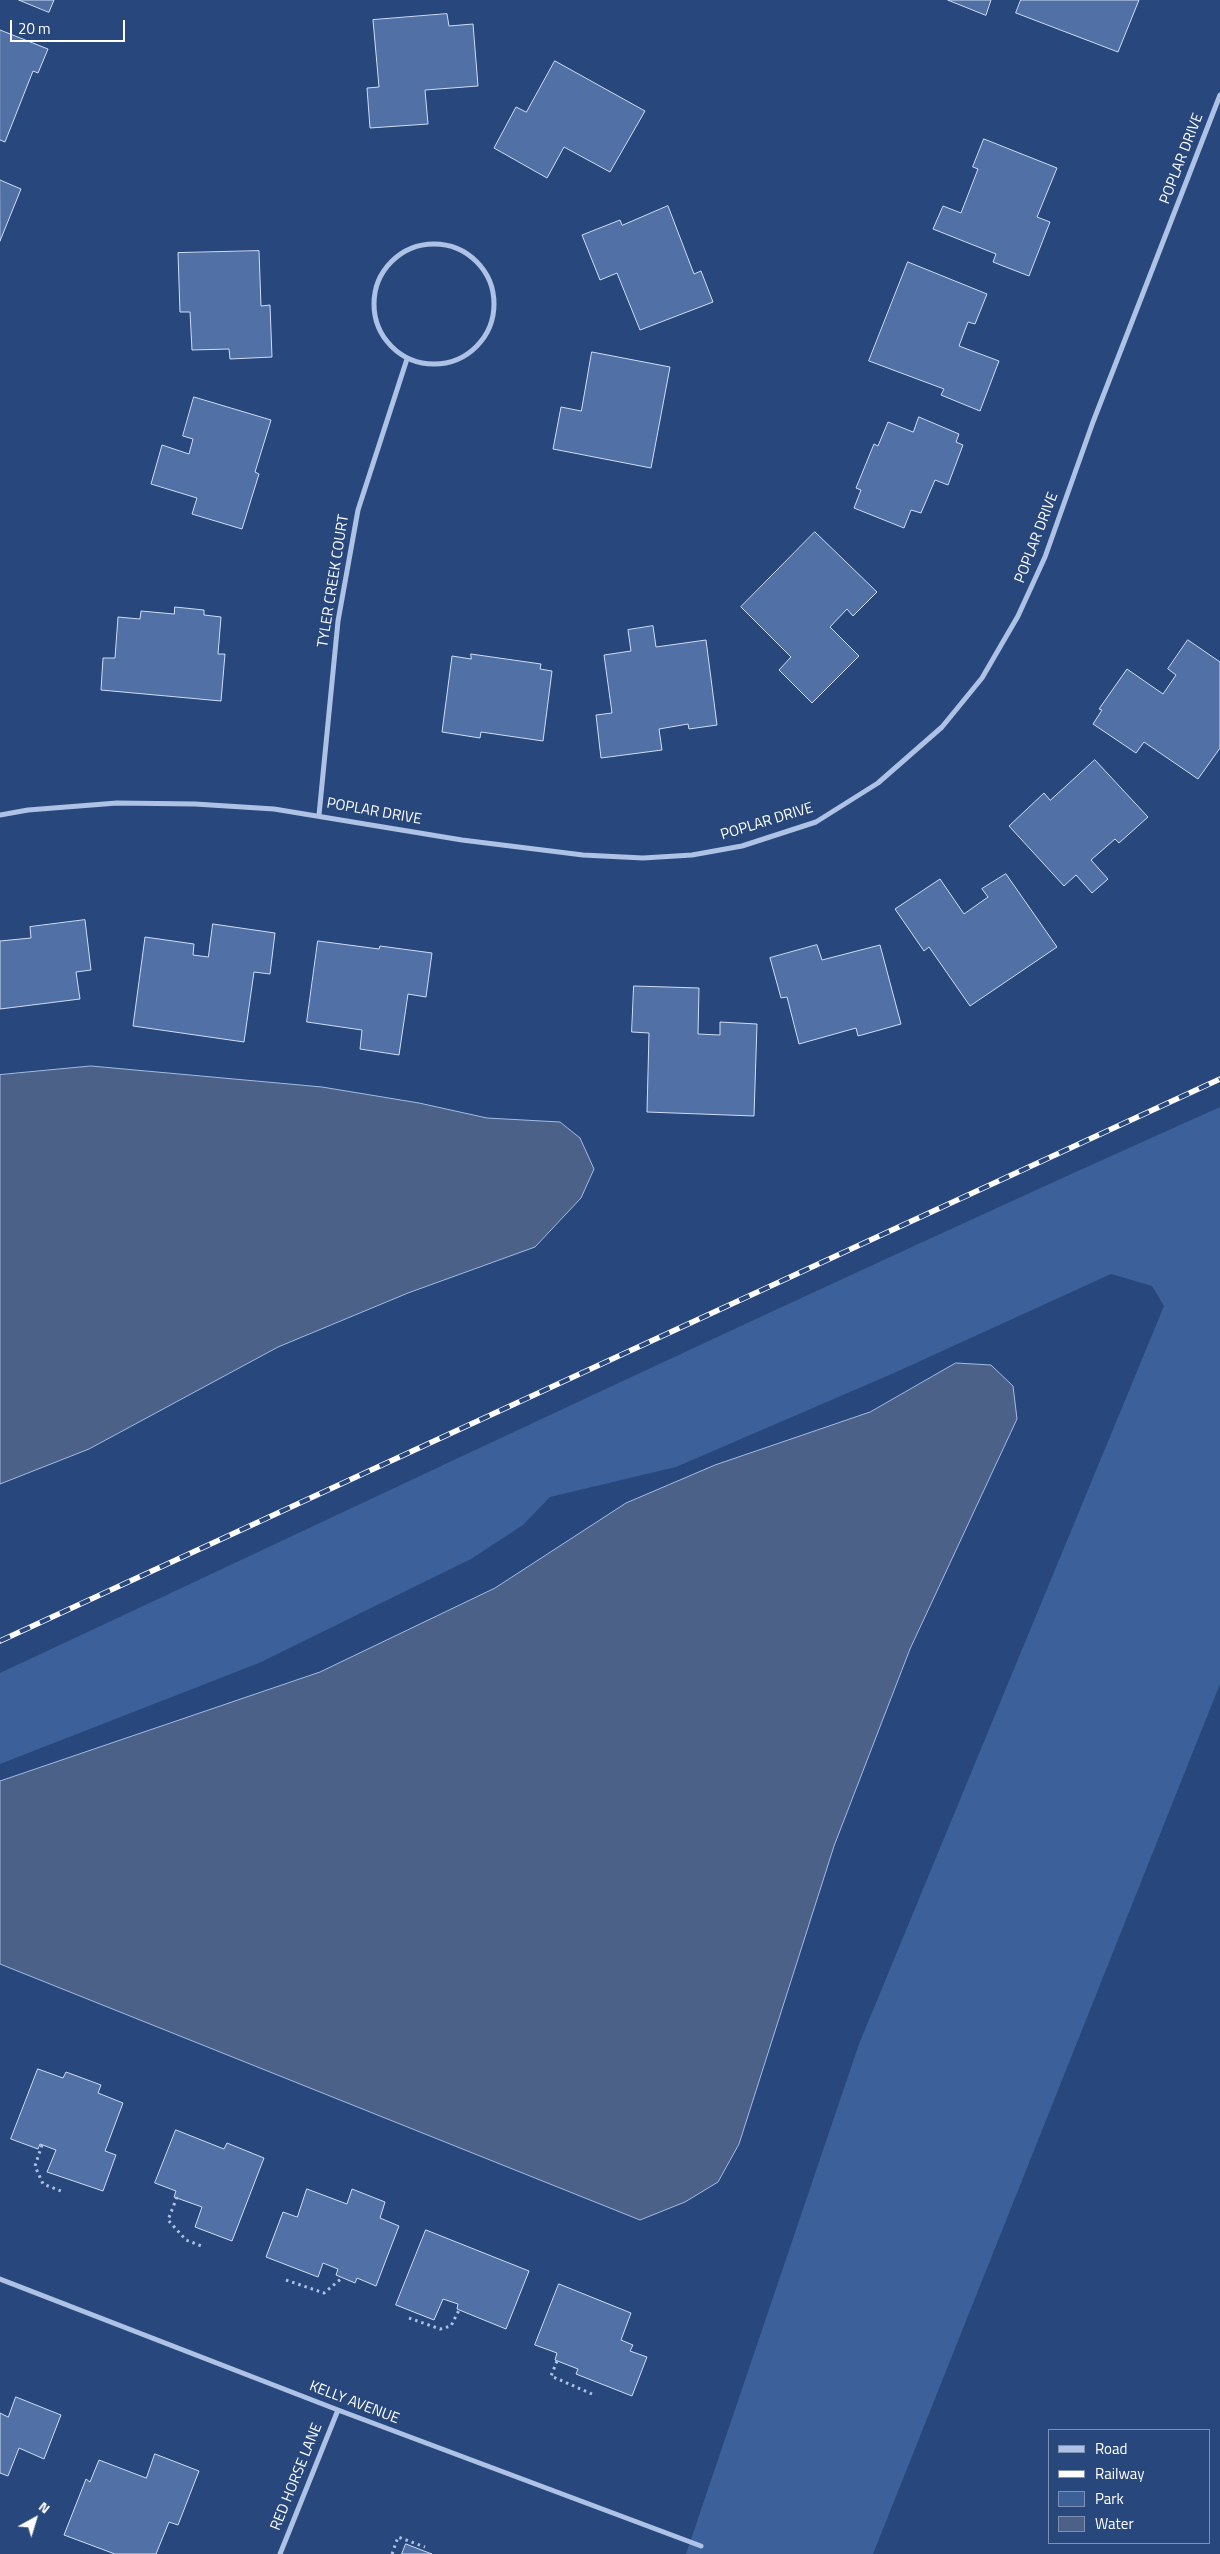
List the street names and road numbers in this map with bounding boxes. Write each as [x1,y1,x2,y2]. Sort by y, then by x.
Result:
street label: POPLAR DRIVE [1156,111,1208,207]
street label: POPLAR DRIVE [1011,490,1063,586]
street label: TYLER CREEK COURT [315,513,353,649]
street label: POPLAR DRIVE [325,795,423,829]
street label: POPLAR DRIVE [718,799,816,845]
street label: KELLY AVENUE [306,2378,402,2428]
street label: RED HORSE LANE [267,2421,327,2533]

